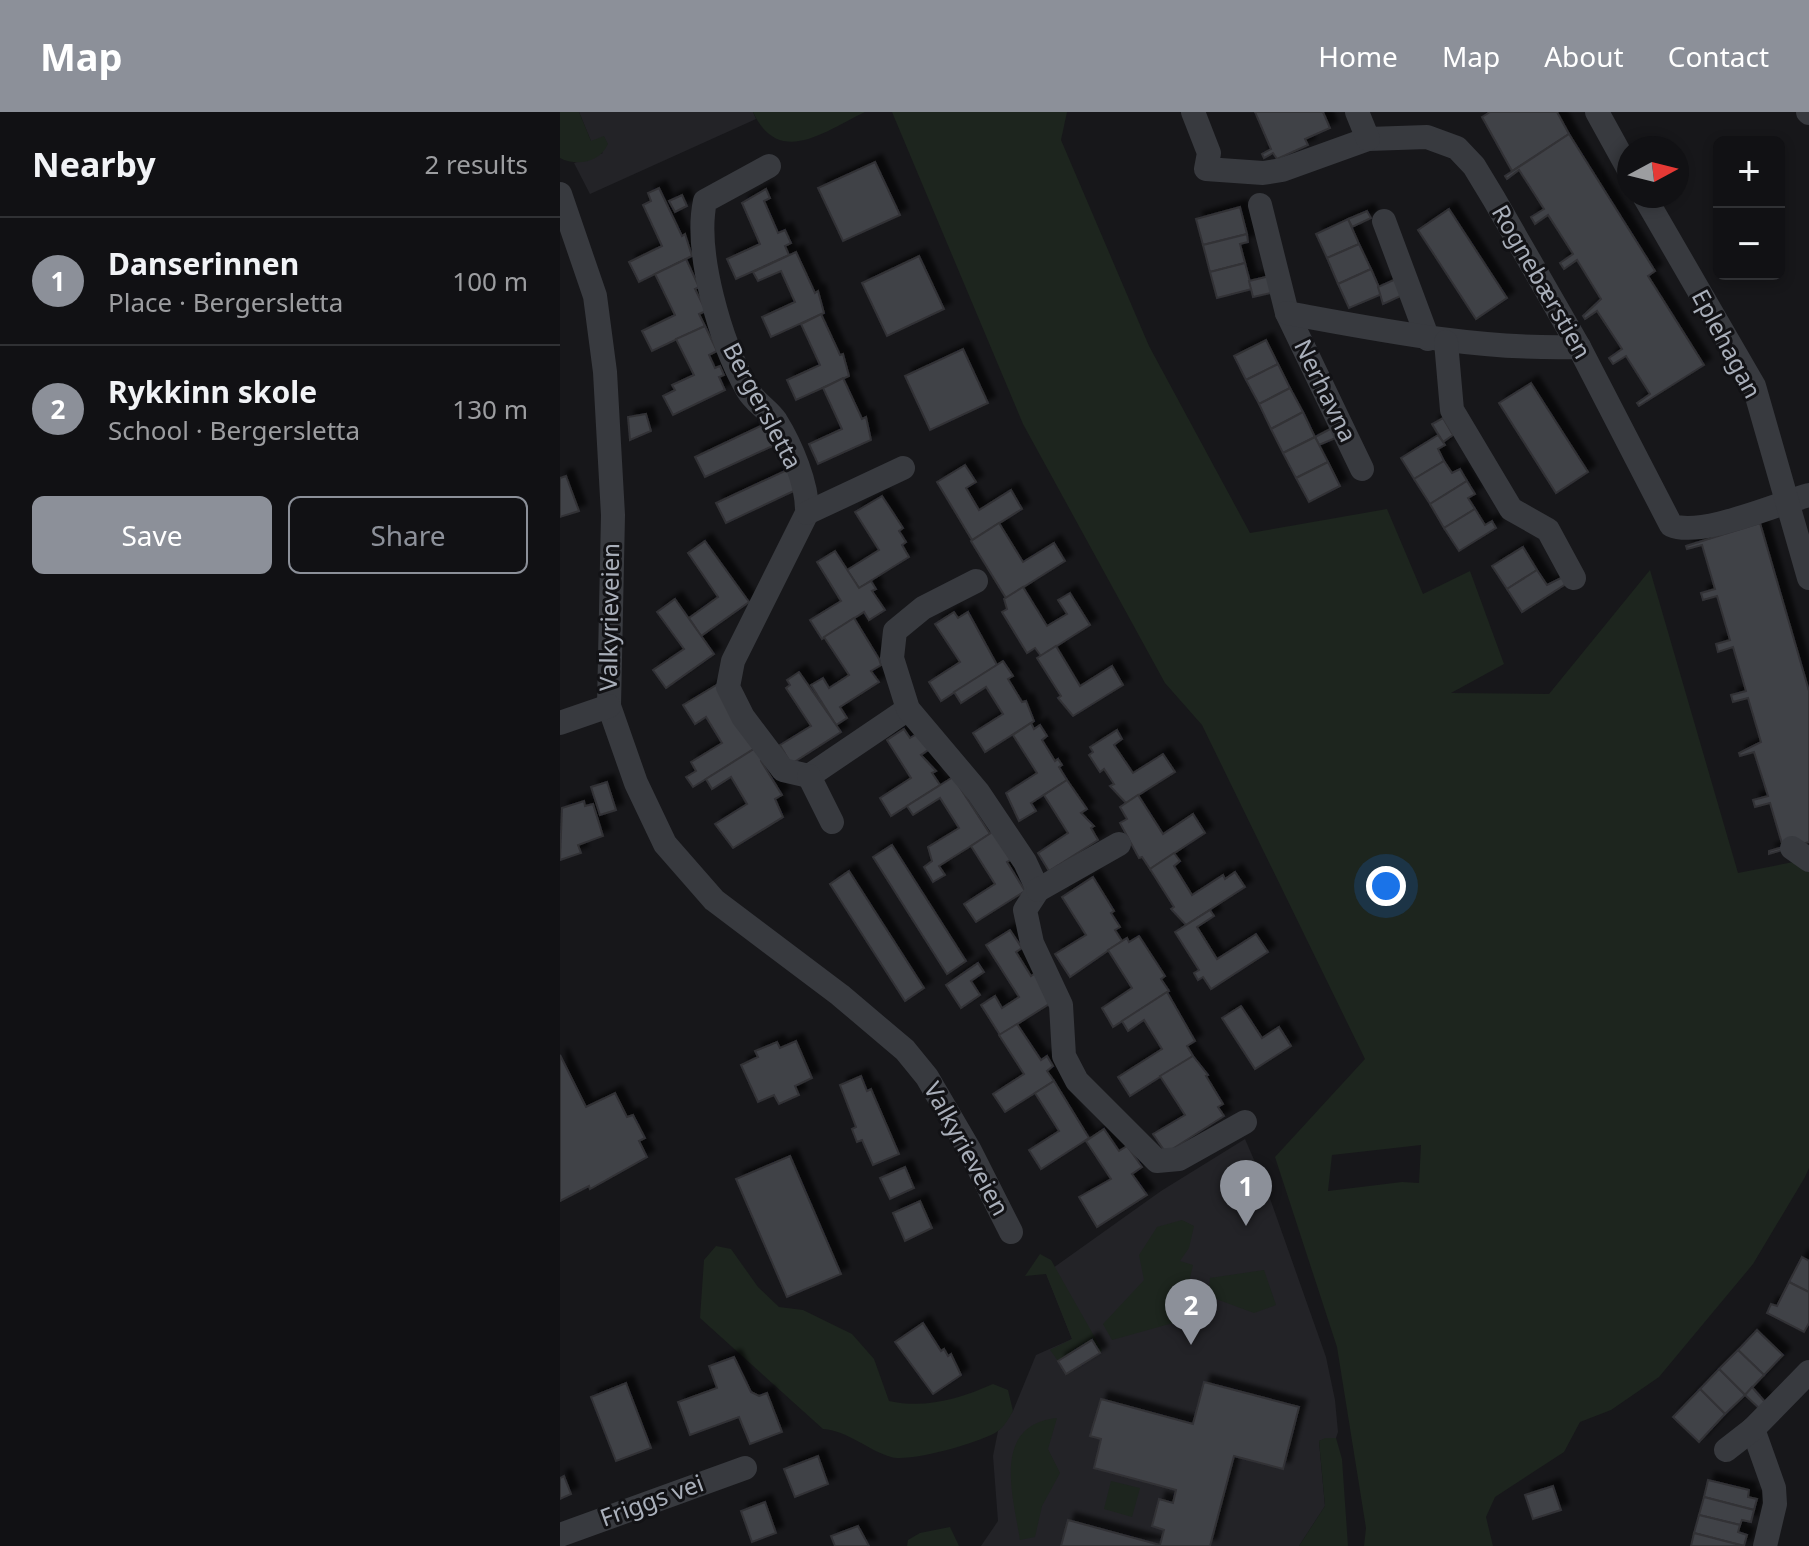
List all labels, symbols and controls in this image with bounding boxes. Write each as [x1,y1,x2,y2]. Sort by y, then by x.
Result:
text: Map [40,30,123,82]
text: Home [1318,37,1398,75]
text: Map [1442,37,1500,75]
text: About [1544,37,1624,75]
text: Contact [1668,37,1769,75]
north arrow [1617,136,1689,208]
map controls [1713,136,1785,280]
button: + [1713,136,1785,208]
text: Nearby [32,141,156,187]
text: 2 results [424,146,528,182]
street label: Rognebærstien [1485,198,1600,364]
button: − [1713,208,1785,280]
text: Danserinnen [108,243,299,284]
text: 1 [51,263,65,299]
text: 100 m [452,263,528,299]
street label: Eplehagan [1685,283,1770,404]
text: Place · Bergersletta [108,284,343,320]
street label: Nerhavna [1287,333,1365,447]
street label: Bergersletta [716,336,811,474]
text: Rykkinn skole [108,371,317,412]
text: 2 [51,391,65,427]
text: 130 m [452,391,528,427]
text: School · Bergersletta [108,412,360,448]
button: Save [32,496,272,574]
button: Share [288,496,528,574]
street label: Valkyrieveien [591,543,626,691]
your location [1366,866,1406,906]
street label: Valkyrieveien [917,1076,1018,1221]
pin: 1 [1220,1160,1272,1226]
pin: 2 [1165,1279,1217,1345]
street label: Friggs vei [595,1466,708,1534]

